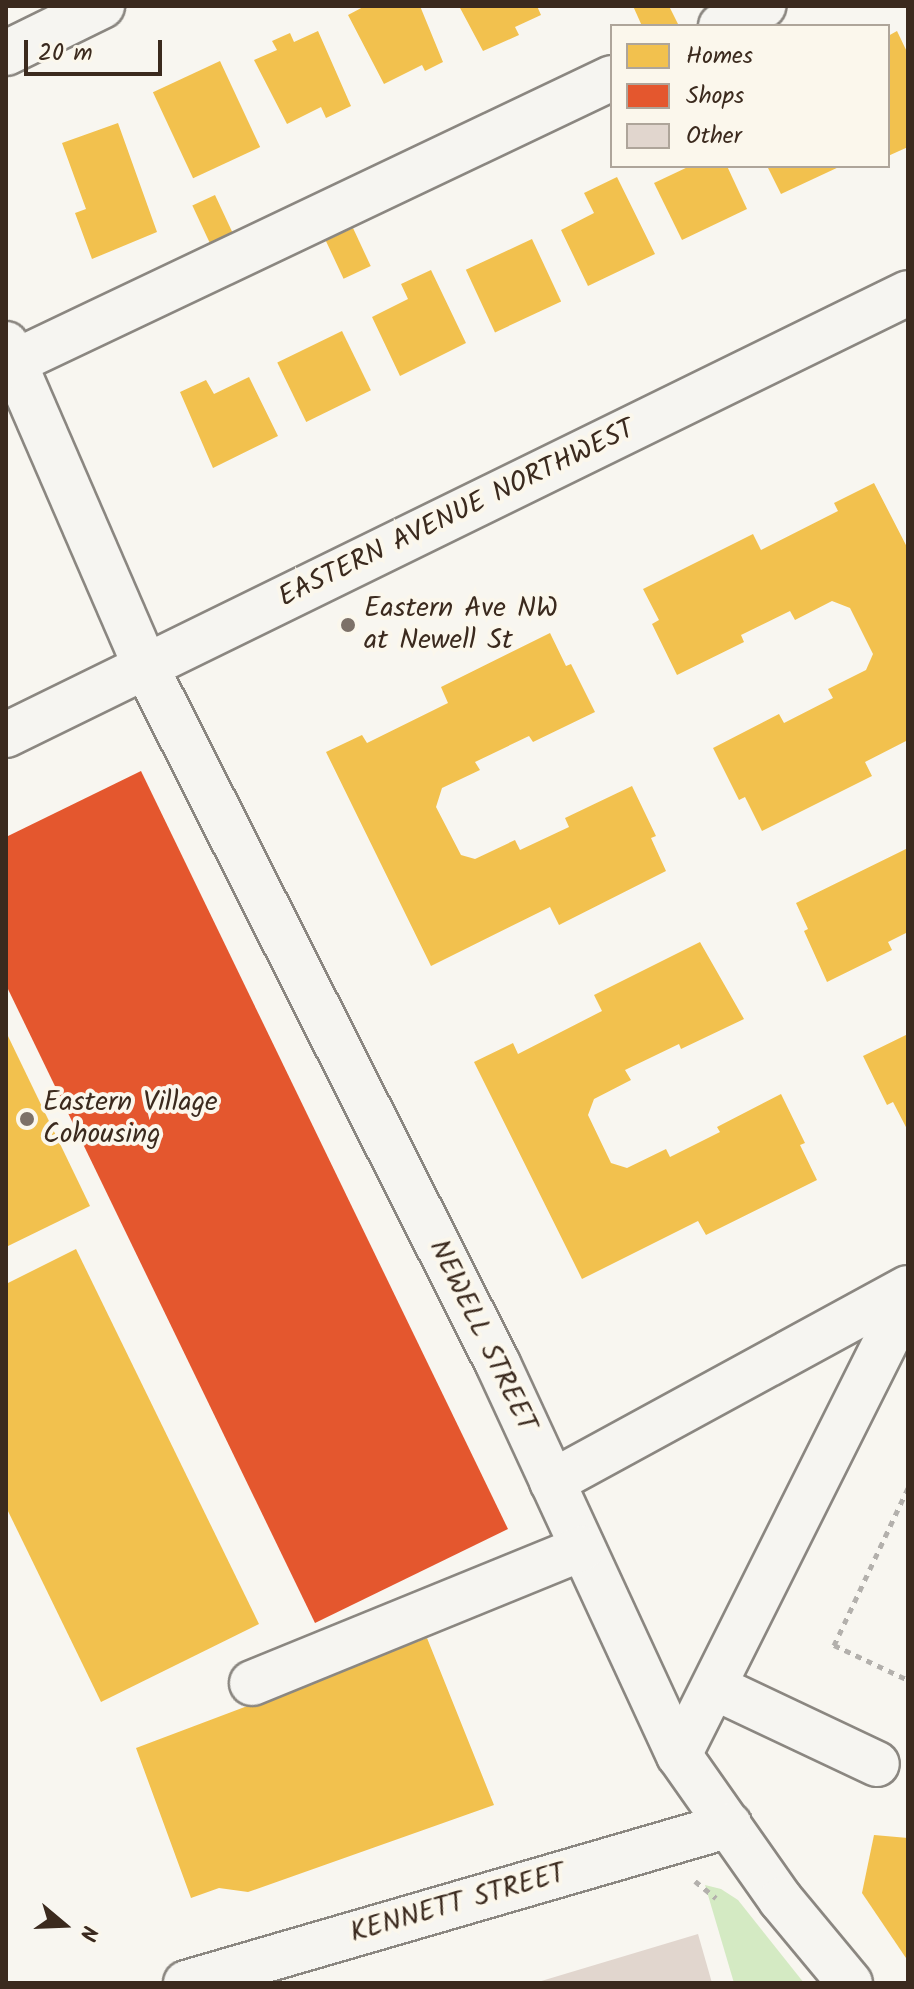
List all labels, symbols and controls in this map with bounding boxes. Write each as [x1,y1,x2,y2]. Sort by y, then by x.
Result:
scale bar [28,24,166,74]
legend [610,24,890,168]
text: 20 m [38,34,93,73]
text: Homes [686,37,753,76]
text: Shops [686,77,744,116]
text: Other [686,117,742,156]
street label: EASTERN AVENUE NORTHWEST [273,413,641,615]
place label: Eastern Ave NW at Newell St [364,592,558,658]
marker: Eastern Ave NW at Newell St [339,616,357,634]
place label: Eastern Village Cohousing [43,1086,218,1152]
marker: Eastern Village Cohousing [18,1110,36,1128]
street label: NEWELL STREET [421,1235,543,1437]
street label: KENNETT STREET [347,1857,569,1951]
north arrow [24,1885,104,1965]
text: N [68,1921,106,1945]

